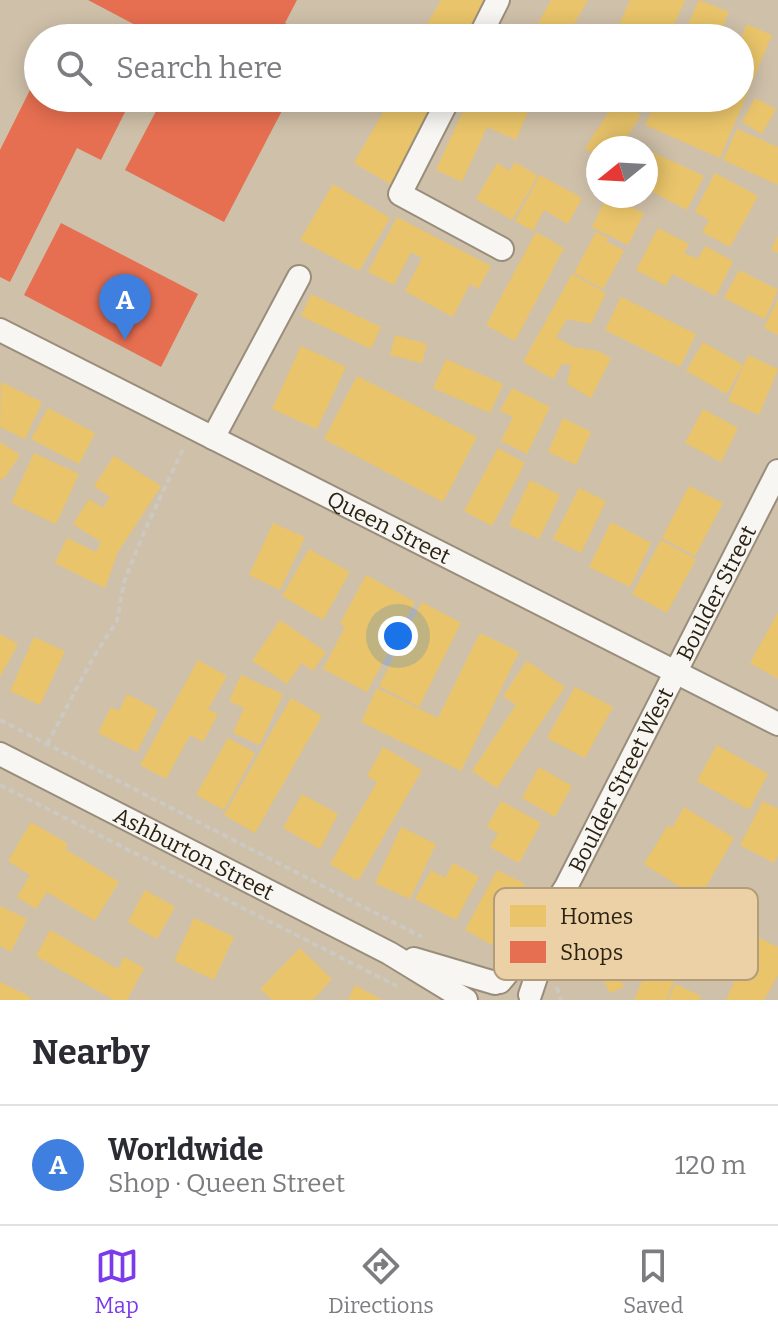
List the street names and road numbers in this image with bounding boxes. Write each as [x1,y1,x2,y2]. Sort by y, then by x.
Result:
street label: Queen Street [323,485,455,569]
street label: Boulder Street [670,521,762,665]
street label: Boulder Street West [562,683,679,877]
street label: Ashburton Street [109,801,279,905]

